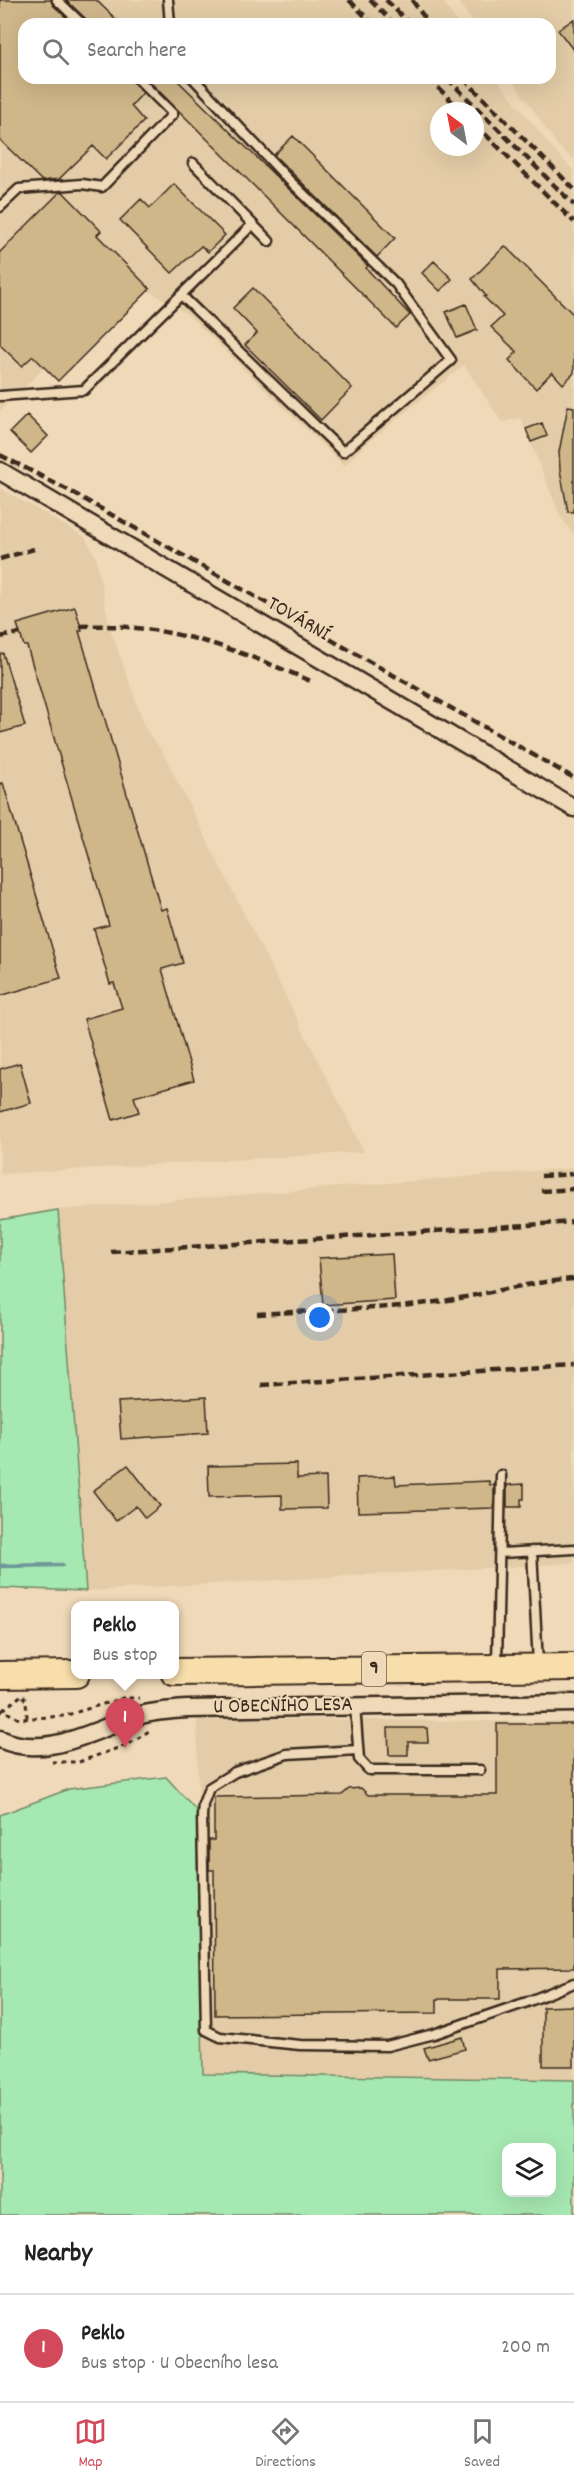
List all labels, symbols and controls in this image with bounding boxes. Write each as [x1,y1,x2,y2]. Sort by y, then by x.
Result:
search box [18,18,556,84]
icon: search [39,35,72,68]
text: Search here [87,36,186,67]
north arrow [430,102,484,156]
street label: TOVÁRNÍ [261,590,336,651]
your location [305,1303,334,1332]
popup [71,1601,179,1679]
text: Peklo [92,1611,136,1642]
text: Bus stop [92,1642,158,1670]
road number: 9 [362,1652,386,1686]
street label: U OBECNÍHO LESA [213,1691,353,1723]
pin: 1 [106,1698,144,1748]
map controls [502,2143,556,2197]
button: layers [502,2143,556,2197]
text: Nearby [24,2236,92,2273]
text: Peklo [81,2319,125,2350]
text: 1 [41,2334,46,2362]
text: 200 m [501,2334,550,2362]
text: Bus stop · U Obecního lesa [81,2350,278,2378]
tab: Map [74,2415,107,2474]
tab: Directions [255,2415,316,2474]
tab: Saved [464,2415,500,2474]

